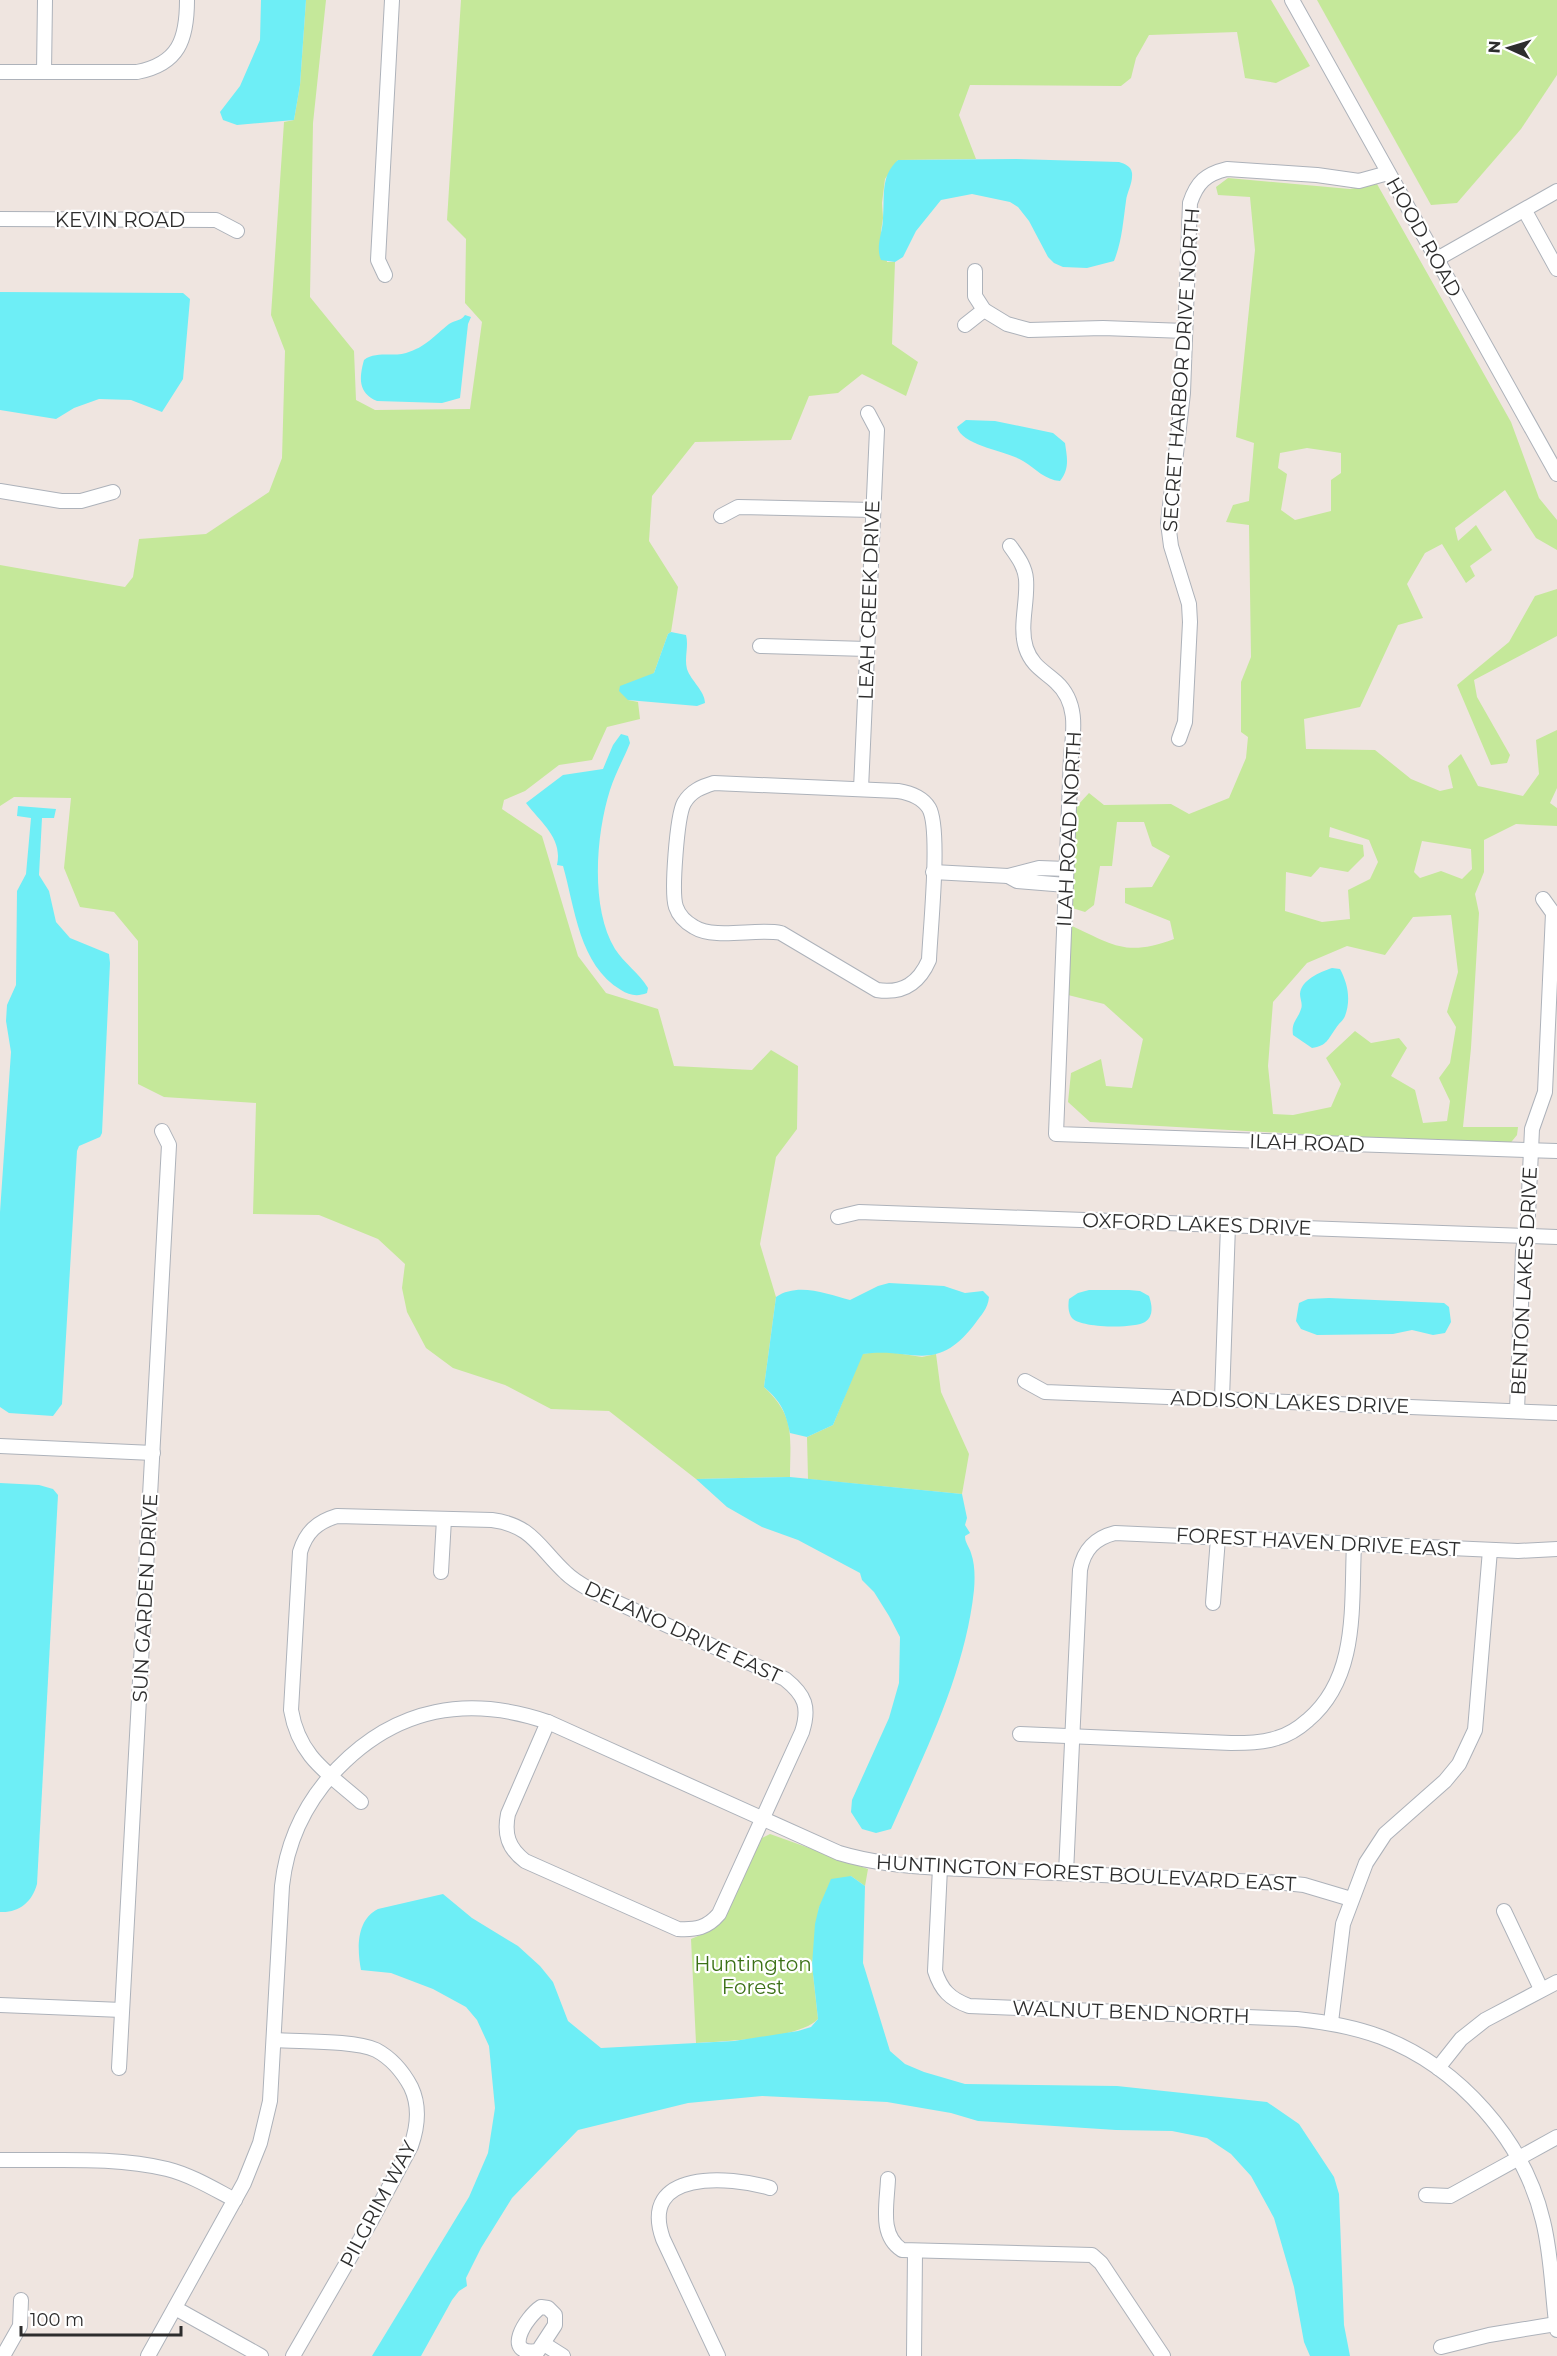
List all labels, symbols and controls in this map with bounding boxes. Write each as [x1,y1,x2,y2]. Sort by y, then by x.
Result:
north arrow [1479,18,1539,78]
text: N [1485,40,1504,54]
street label: HOOD ROAD [1381,173,1467,301]
street label: SECRET HARBOR DRIVE NORTH [1158,207,1204,533]
street label: KEVIN ROAD [55,208,185,232]
street label: LEAH CREEK DRIVE [854,500,884,700]
street label: ILAH ROAD NORTH [1052,731,1086,927]
street label: ILAH ROAD [1249,1129,1365,1157]
street label: BENTON LAKES DRIVE [1506,1166,1542,1396]
street label: OXFORD LAKES DRIVE [1082,1208,1312,1240]
street label: ADDISON LAKES DRIVE [1170,1386,1410,1418]
street label: SUN GARDEN DRIVE [128,1493,162,1703]
street label: FOREST HAVEN DRIVE EAST [1175,1523,1461,1561]
street label: DELANO DRIVE EAST [581,1576,786,1688]
street label: HUNTINGTON FOREST BOULEVARD EAST [875,1850,1297,1896]
park label: Huntington Forest [694,1952,812,1999]
street label: WALNUT BEND NORTH [1012,1996,1250,2028]
street label: PILGRIM WAY [335,2136,422,2271]
scale bar [21,2299,182,2337]
text: 100 m [30,2309,84,2331]

